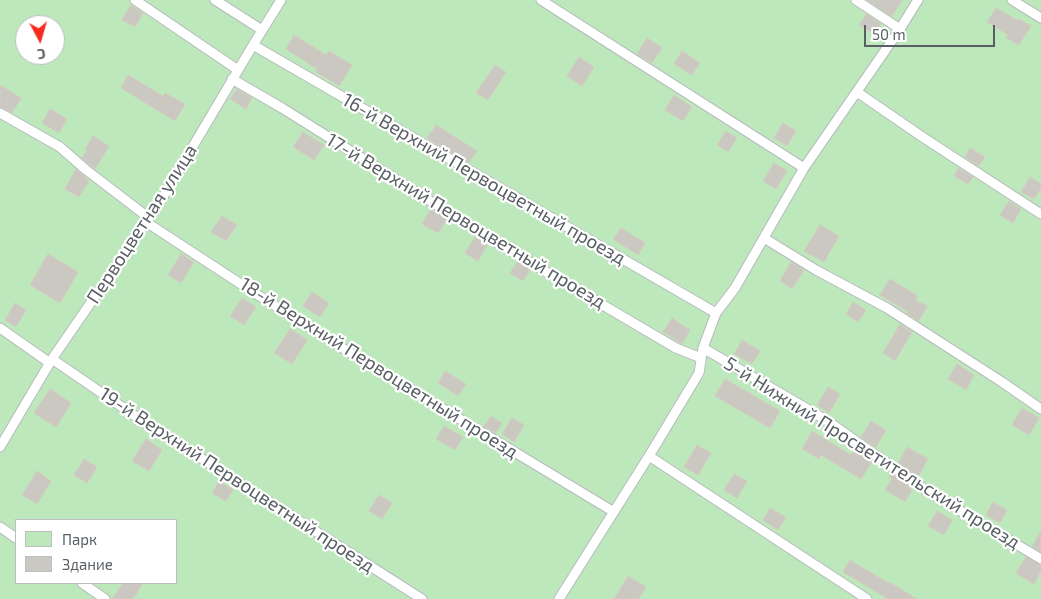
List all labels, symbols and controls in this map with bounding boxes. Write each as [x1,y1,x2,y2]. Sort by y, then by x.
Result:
north arrow [15,15,65,65]
scale bar [866,15,997,47]
text: 50 m [872,25,906,43]
text: С [37,46,47,63]
street label: 16-й Верхний Первоцветный проезд [338,88,630,270]
street label: 17-й Верхний Первоцветный проезд [322,128,610,314]
street label: Первоцветная улица [82,140,202,308]
street label: 18-й Верхний Первоцветный проезд [236,272,522,464]
street label: 5-й Нижний Просветительский проезд [720,352,1024,554]
street label: 19-й Верхний Первоцветный проезд [95,382,379,578]
legend [15,519,178,584]
text: Парк [62,530,97,548]
text: Здание [62,555,113,573]

